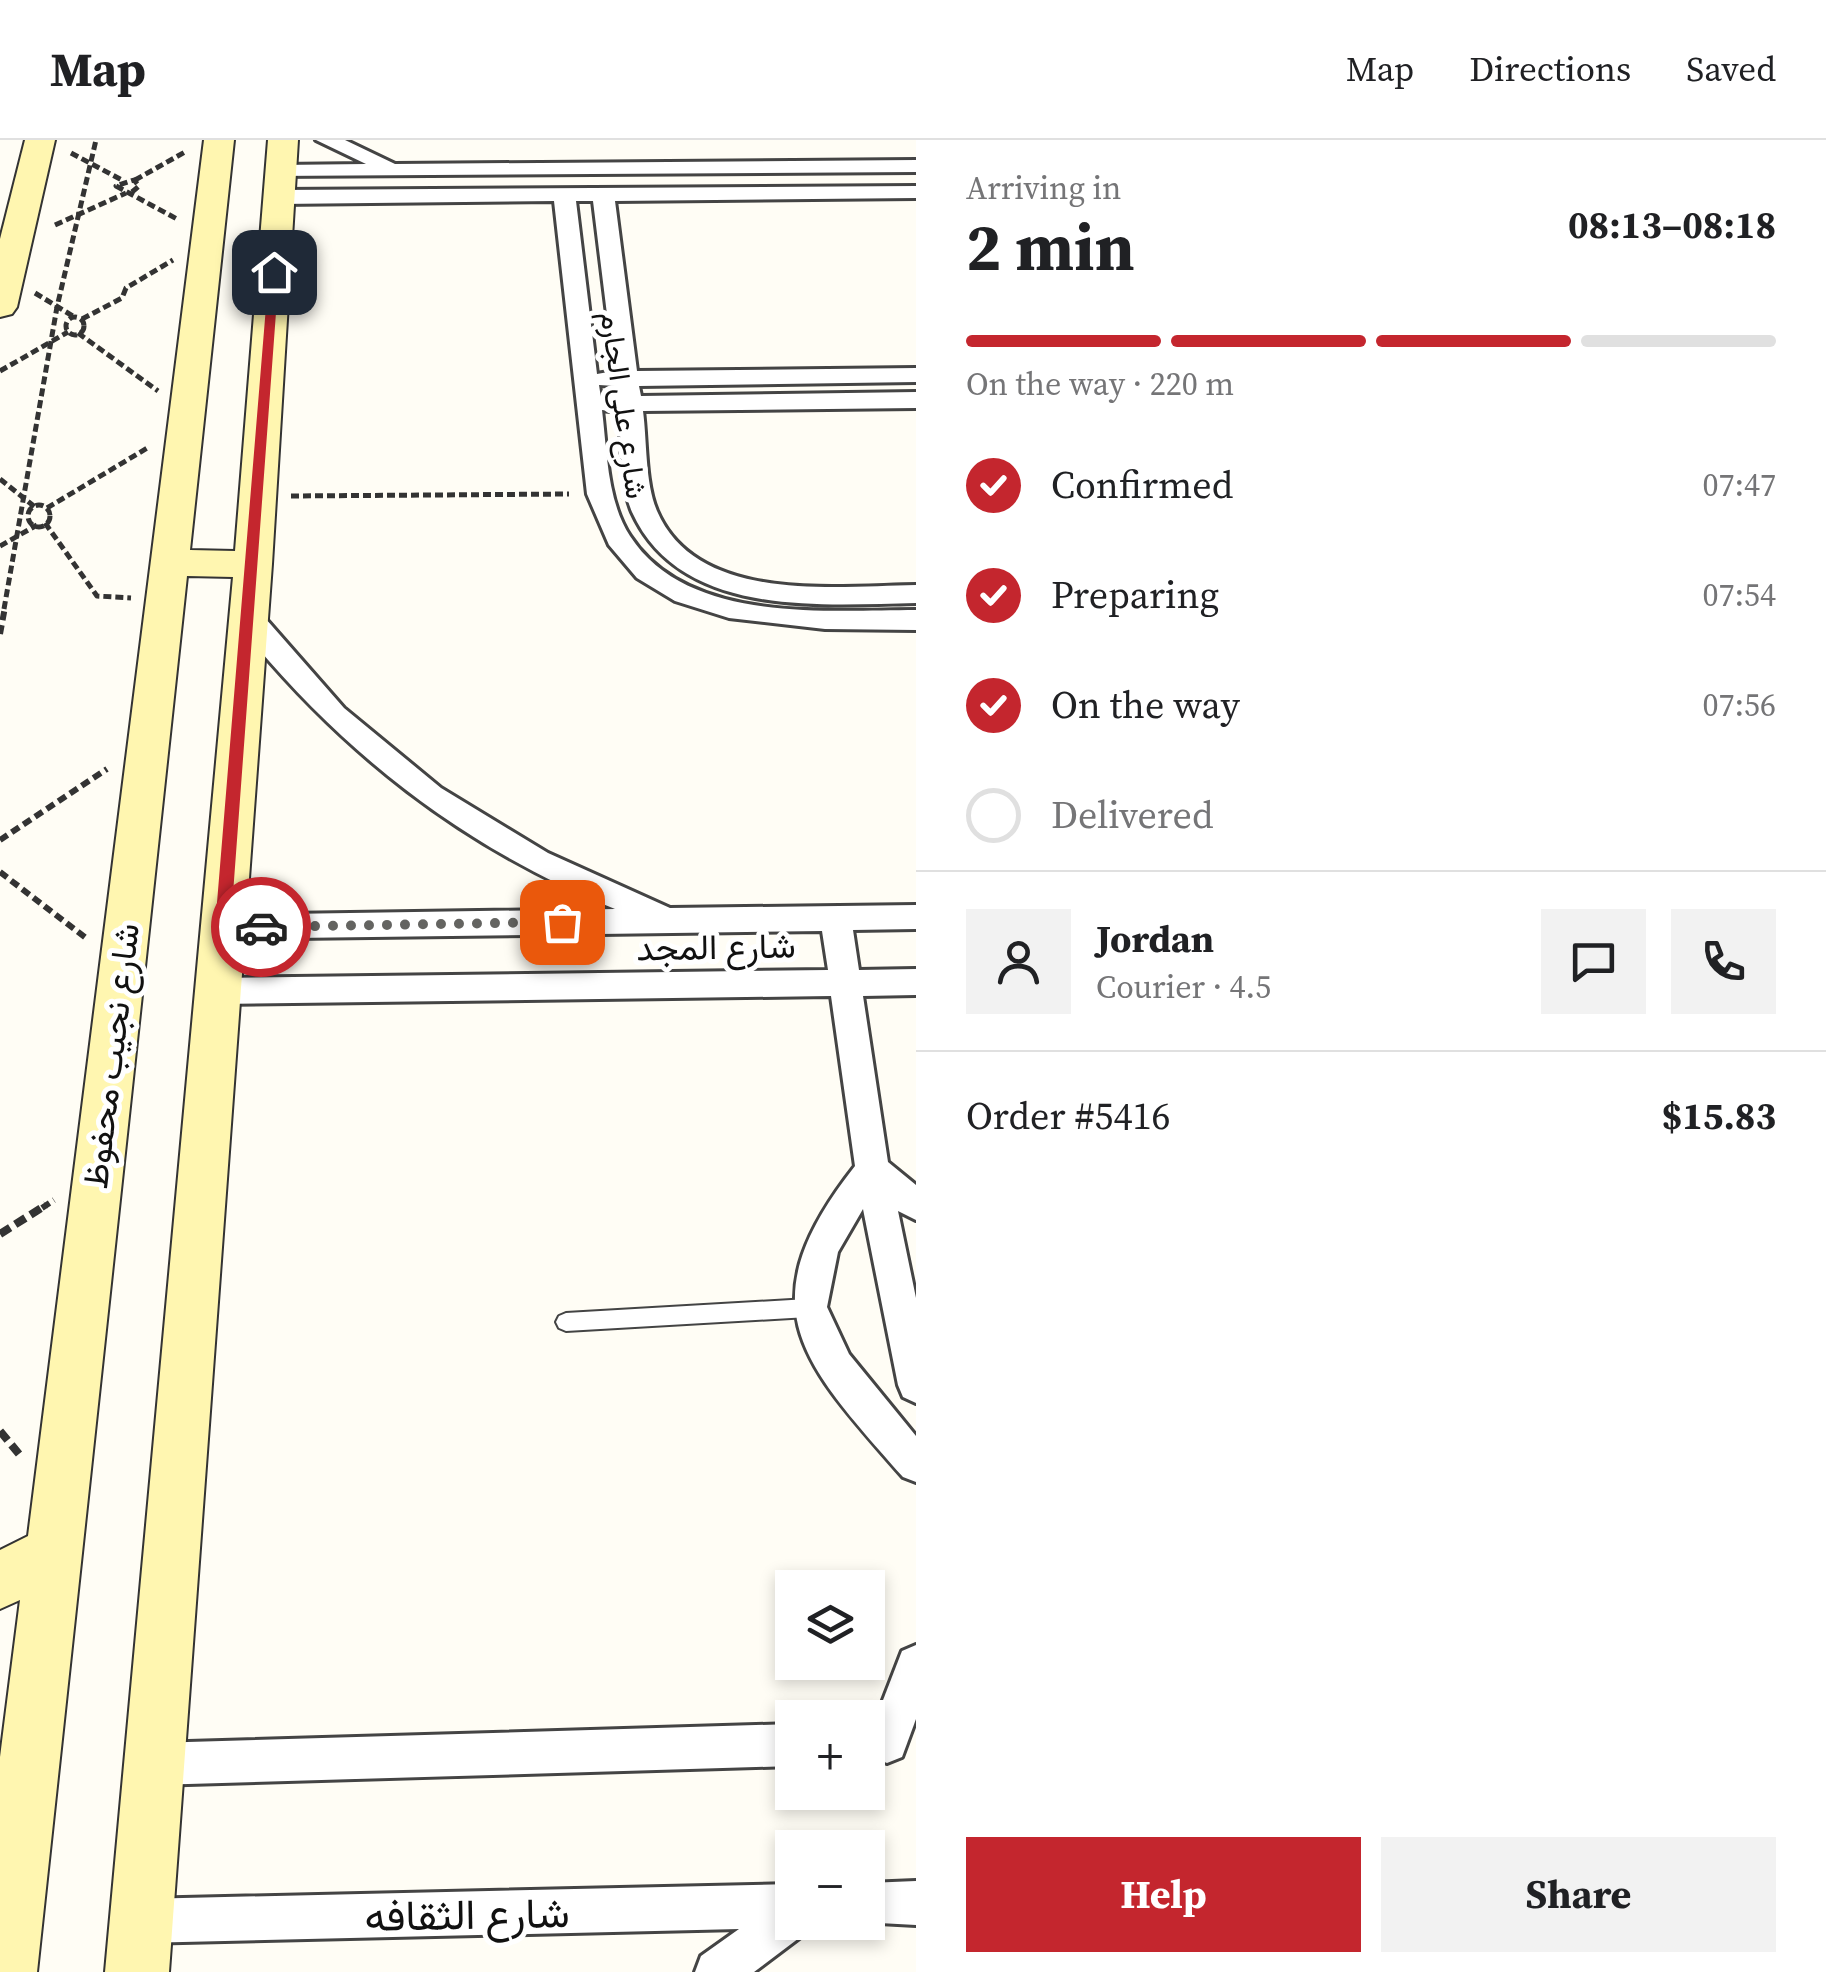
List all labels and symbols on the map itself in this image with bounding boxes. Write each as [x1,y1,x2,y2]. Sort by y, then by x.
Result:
pin [232,230,317,315]
street label: شارع على الجارم [591,309,657,501]
courier [211,877,311,977]
pin [520,880,605,965]
street label: شارع نجيب محفوظ [71,920,151,1192]
street label: شارع المجد [636,922,796,972]
street label: شارع الثقافه [364,1883,570,1945]

